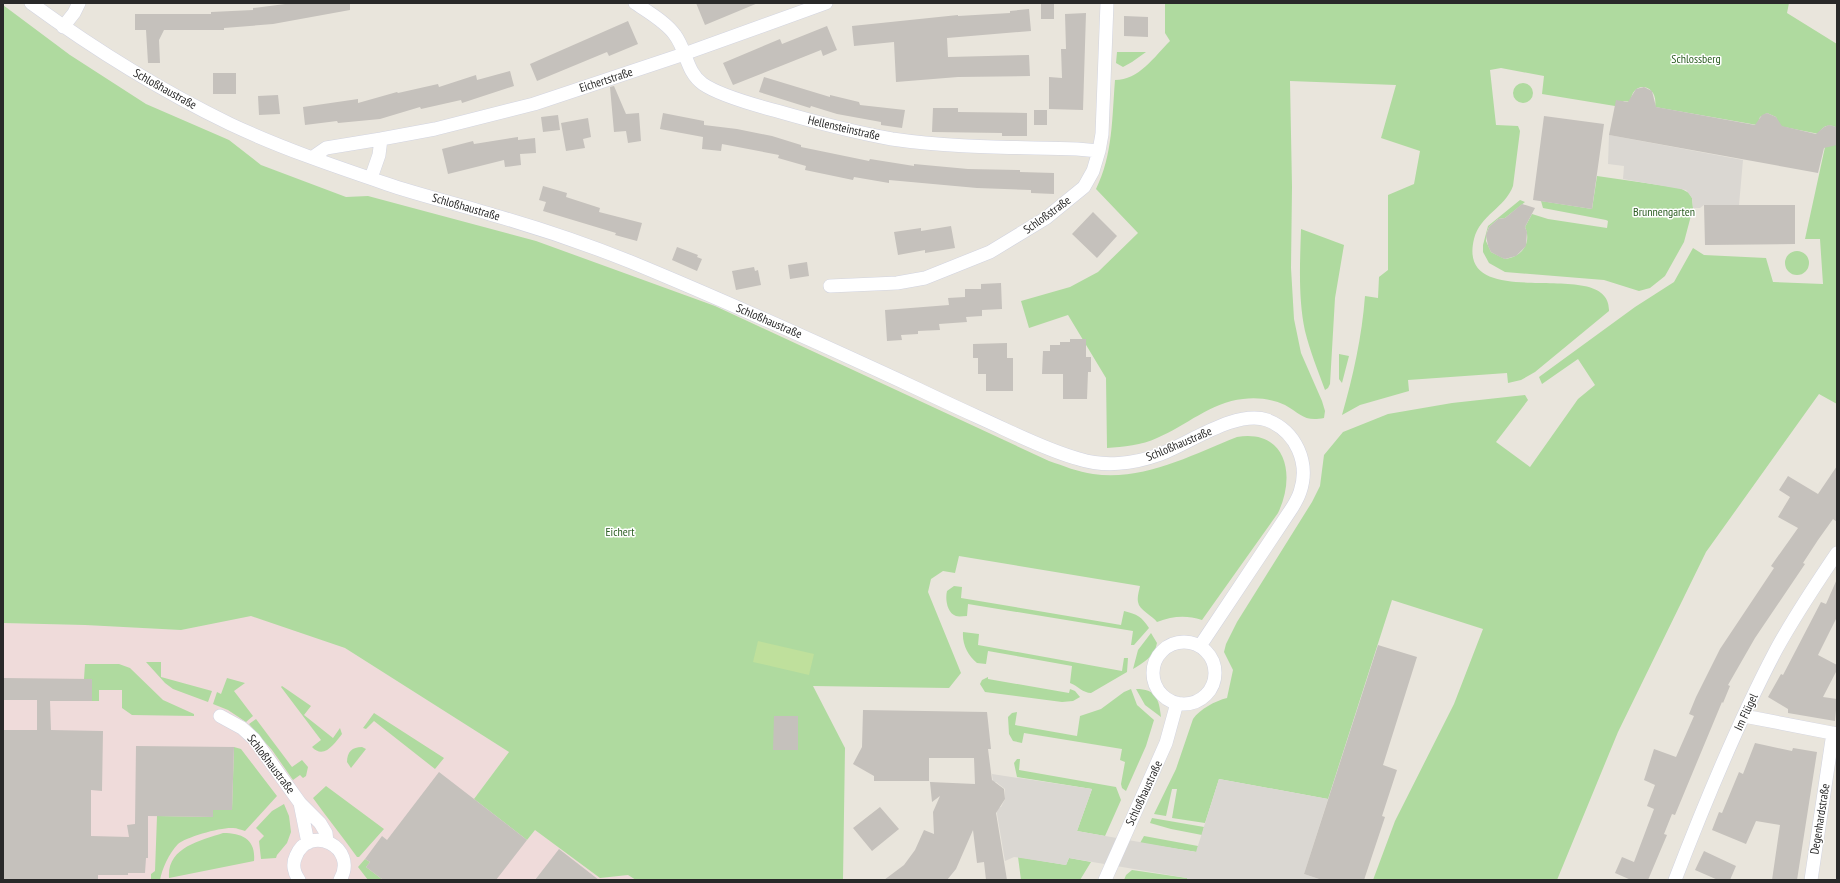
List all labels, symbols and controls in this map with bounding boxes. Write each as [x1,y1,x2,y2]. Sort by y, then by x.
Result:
park label: Schlossberg [1671,51,1721,66]
street label: Eichertstraße [577,64,635,95]
street label: Schloßhaustraße [131,65,200,112]
street label: Hellensteinstraße [807,112,882,143]
street label: Schloßhaustraße [430,190,502,223]
street label: Schloßstraße [1020,192,1073,237]
park label: Brunnengarten [1633,204,1695,219]
street label: Schloßhaustraße [734,300,804,341]
street label: Schloßhaustraße [1144,423,1214,464]
park label: Eichert [605,524,635,539]
street label: Im Flügel [1730,691,1761,733]
street label: Schloßhaustraße [244,731,298,796]
street label: Schloßhaustraße [1122,758,1165,828]
street label: Degenhardstraße [1807,782,1833,855]

